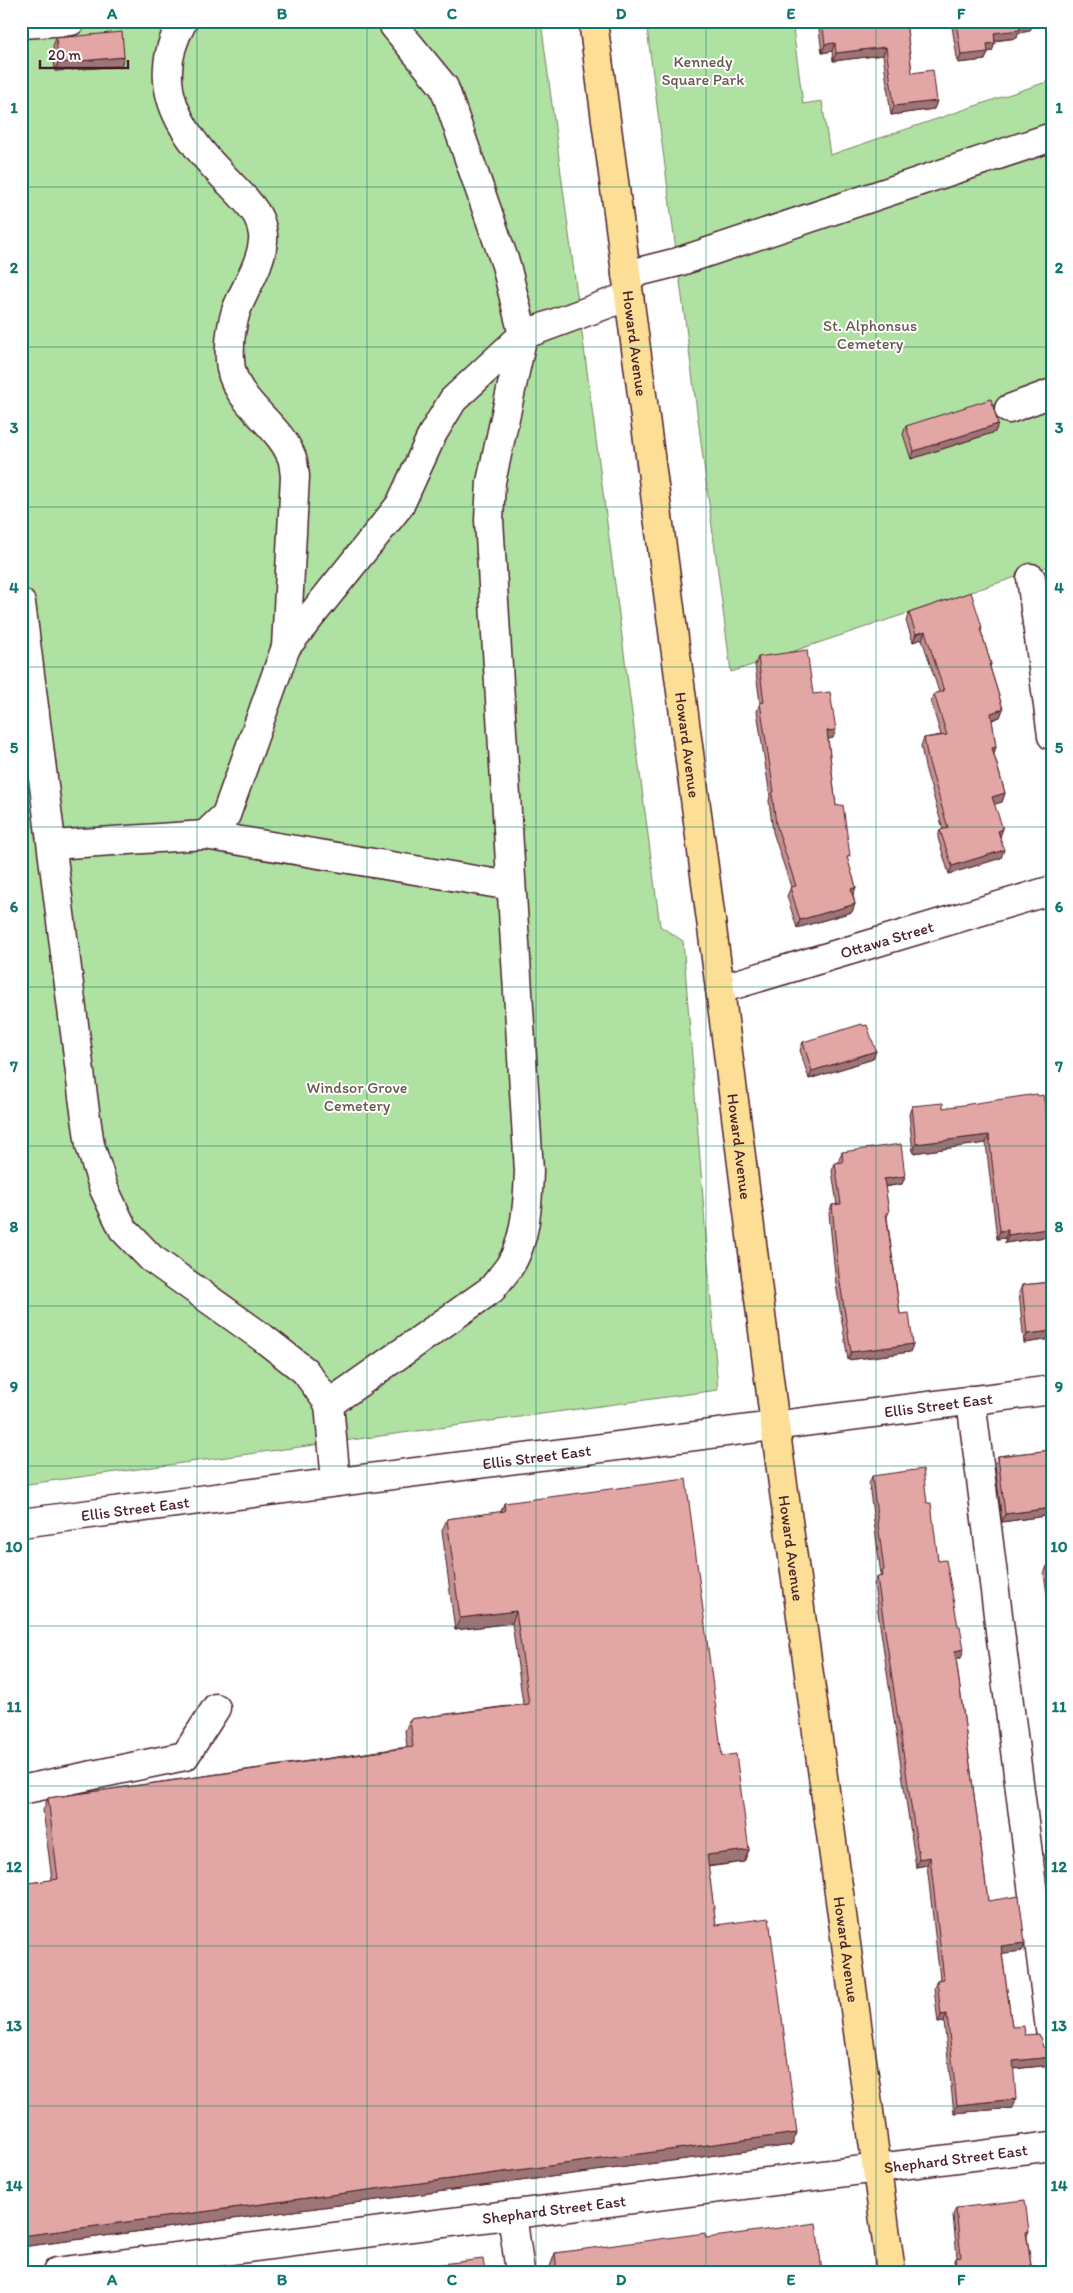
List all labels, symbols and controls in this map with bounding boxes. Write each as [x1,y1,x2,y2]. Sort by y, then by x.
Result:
text: A [106,4,118,23]
text: B [277,4,288,23]
text: C [447,4,458,23]
text: D [616,4,627,23]
text: E [787,4,796,23]
text: F [957,4,966,23]
scale bar [40,38,128,70]
text: 20 m [48,46,82,64]
park label: Kennedy Square Park [662,52,745,89]
text: 1 [10,98,18,117]
text: 1 [1055,98,1063,117]
text: 2 [10,258,19,277]
text: 2 [1055,258,1064,277]
street label: Howard Avenue [619,289,652,397]
park label: St. Alphonsus Cemetery [823,316,917,353]
text: 3 [10,418,19,437]
text: 3 [1055,418,1064,437]
text: 4 [9,578,19,597]
text: 4 [1054,578,1064,597]
street label: Howard Avenue [672,691,704,799]
text: 5 [10,738,19,757]
text: 5 [1055,738,1064,757]
text: 6 [10,897,19,916]
text: 6 [1055,897,1064,916]
street label: Ottawa Street [838,916,936,962]
text: 7 [9,1057,18,1076]
text: 7 [1054,1057,1063,1076]
park label: Windsor Grove Cemetery [307,1078,407,1115]
street label: Howard Avenue [724,1092,756,1201]
text: 8 [10,1217,19,1236]
text: 8 [1055,1217,1064,1236]
text: 9 [10,1377,18,1396]
text: 9 [1055,1377,1063,1396]
street label: Ellis Street East [883,1388,994,1421]
street label: Ellis Street East [481,1440,592,1473]
street label: Ellis Street East [80,1492,190,1525]
street label: Howard Avenue [775,1494,808,1602]
text: 10 [5,1537,23,1556]
text: 10 [1050,1537,1068,1556]
text: 11 [7,1697,22,1716]
text: 11 [1052,1697,1067,1716]
text: 12 [6,1857,23,1876]
text: 12 [1051,1857,1068,1876]
street label: Howard Avenue [830,1895,863,2003]
text: 13 [6,2016,22,2035]
text: 13 [1051,2016,1067,2035]
street label: Shephard Street East [883,2140,1029,2177]
text: 14 [5,2176,23,2195]
text: 14 [1050,2176,1068,2195]
street label: Shephard Street East [481,2191,627,2228]
text: A [106,2270,118,2289]
text: B [277,2270,288,2289]
text: C [447,2270,458,2289]
text: D [616,2270,627,2289]
text: E [787,2270,796,2289]
text: F [957,2270,966,2289]

